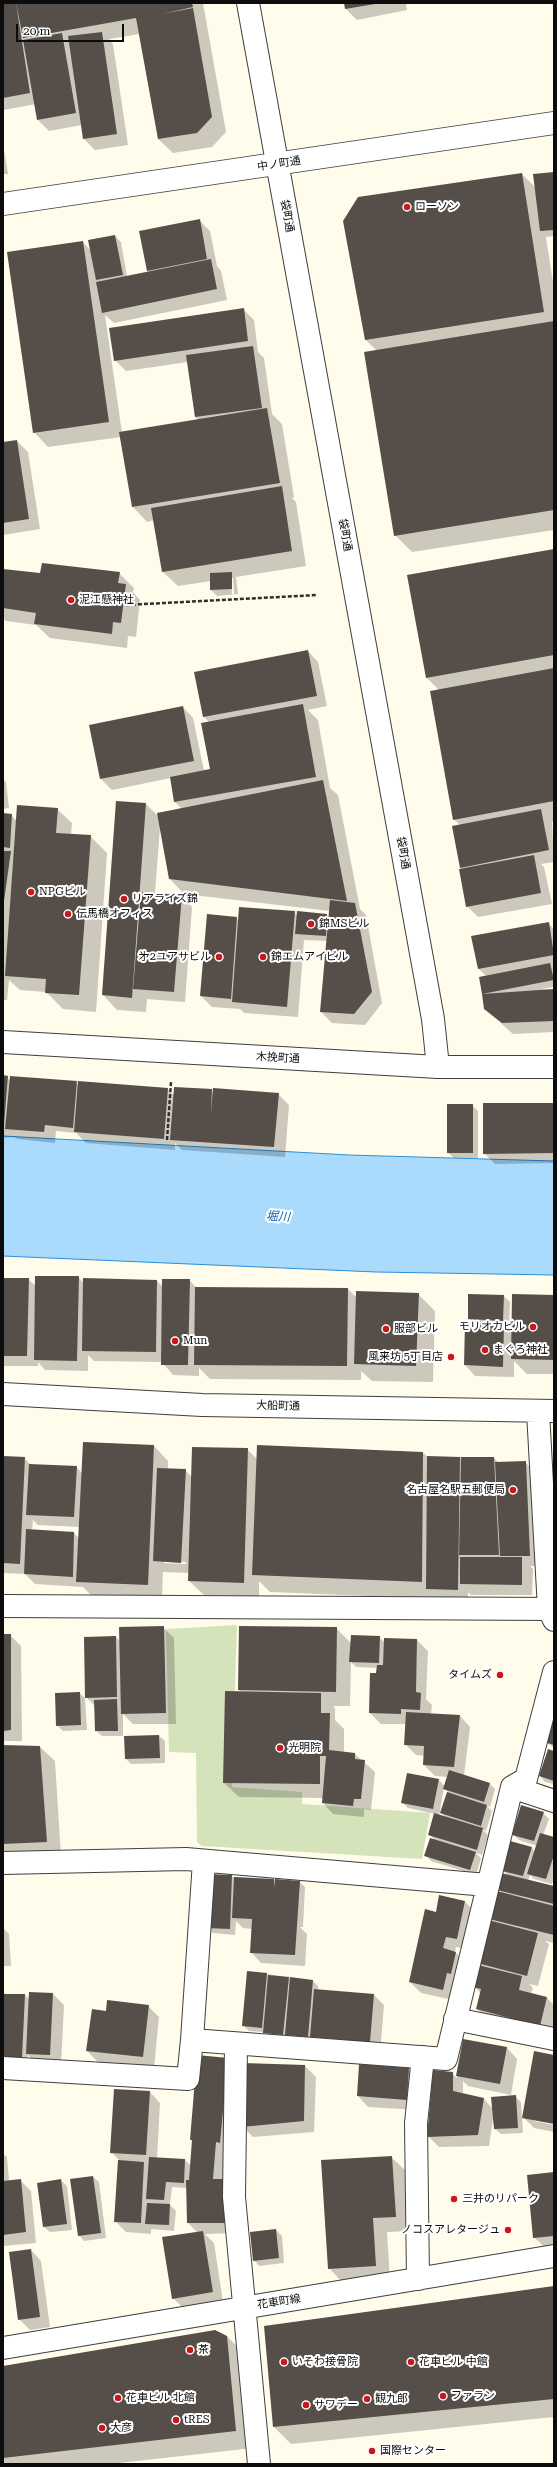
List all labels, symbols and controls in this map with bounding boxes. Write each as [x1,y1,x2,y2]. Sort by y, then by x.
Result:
scale bar [18,16,126,42]
text: 20 m [23,24,50,38]
street label: 中ノ町通 [256,154,302,174]
street label: 袋町通 [278,199,296,233]
place label: ローソン [415,200,459,214]
marker: ローソン [402,202,412,212]
street label: 袋町通 [336,518,354,552]
place label: 泥江懸神社 [79,593,134,607]
marker: 泥江懸神社 [66,595,76,605]
street label: 袋町通 [394,836,412,870]
place label: NPGビル [39,885,86,899]
marker: NPGビル [26,887,36,897]
place label: リアライズ錦 [132,892,198,906]
marker: リアライズ錦 [119,894,129,904]
place label: 伝馬橋オフィス [76,907,153,921]
marker: 伝馬橋オフィス [63,909,73,919]
place label: 錦MSビル [319,917,369,931]
marker: 錦MSビル [306,919,316,929]
place label: 㐧2ユアサビル [139,950,211,964]
place label: 錦エムアイビル [271,950,348,964]
marker: 㐧2ユアサビル [214,952,224,962]
marker: 錦エムアイビル [258,952,268,962]
street label: 木挽町通 [256,1050,300,1066]
water label: 堀川 [266,1209,290,1225]
place label: モリオカビル [459,1320,525,1334]
place label: 服部ビル [394,1322,438,1336]
marker: モリオカビル [528,1322,538,1332]
marker: 服部ビル [381,1324,391,1334]
place label: Mun [183,1334,207,1348]
marker: Mun [170,1336,180,1346]
place label: まぐろ神社 [493,1343,548,1357]
marker: まぐろ神社 [480,1345,490,1355]
place label: 風来坊 5丁目店 [368,1350,443,1364]
marker: 風来坊 5丁目店 [446,1352,456,1362]
street label: 大船町通 [256,1399,300,1413]
place label: 名古屋名駅五郵便局 [406,1483,505,1497]
marker: 名古屋名駅五郵便局 [508,1485,518,1495]
place label: タイムズ [448,1668,492,1682]
marker: タイムズ [495,1670,505,1680]
place label: 光明院 [288,1741,321,1755]
marker: 光明院 [275,1743,285,1753]
place label: 三井のリパーク [462,2192,539,2206]
marker: 三井のリパーク [449,2194,459,2204]
place label: ノコスアレタージュ [401,2223,500,2237]
marker: ノコスアレタージュ [503,2225,513,2235]
street label: 花車町線 [256,2292,302,2312]
place label: 茶 [198,2343,209,2357]
marker: 茶 [185,2345,195,2355]
place label: いそわ接骨院 [292,2355,358,2369]
place label: 花車ビル 中館 [419,2355,488,2369]
marker: いそわ接骨院 [279,2357,289,2367]
marker: 花車ビル 中館 [406,2357,416,2367]
place label: ファラン [451,2389,495,2403]
place label: 花車ビル 北館 [126,2391,195,2405]
marker: ファラン [438,2391,448,2401]
place label: 観九郎 [375,2392,408,2406]
marker: 花車ビル 北館 [113,2393,123,2403]
marker: 観九郎 [362,2394,372,2404]
place label: サワデー [314,2398,358,2412]
marker: サワデー [301,2400,311,2410]
place label: tRES [184,2413,210,2427]
marker: tRES [171,2415,181,2425]
place label: 大彦 [110,2421,132,2435]
marker: 大彦 [97,2423,107,2433]
place label: 国際センター [380,2444,446,2458]
marker: 国際センター [367,2446,377,2456]

